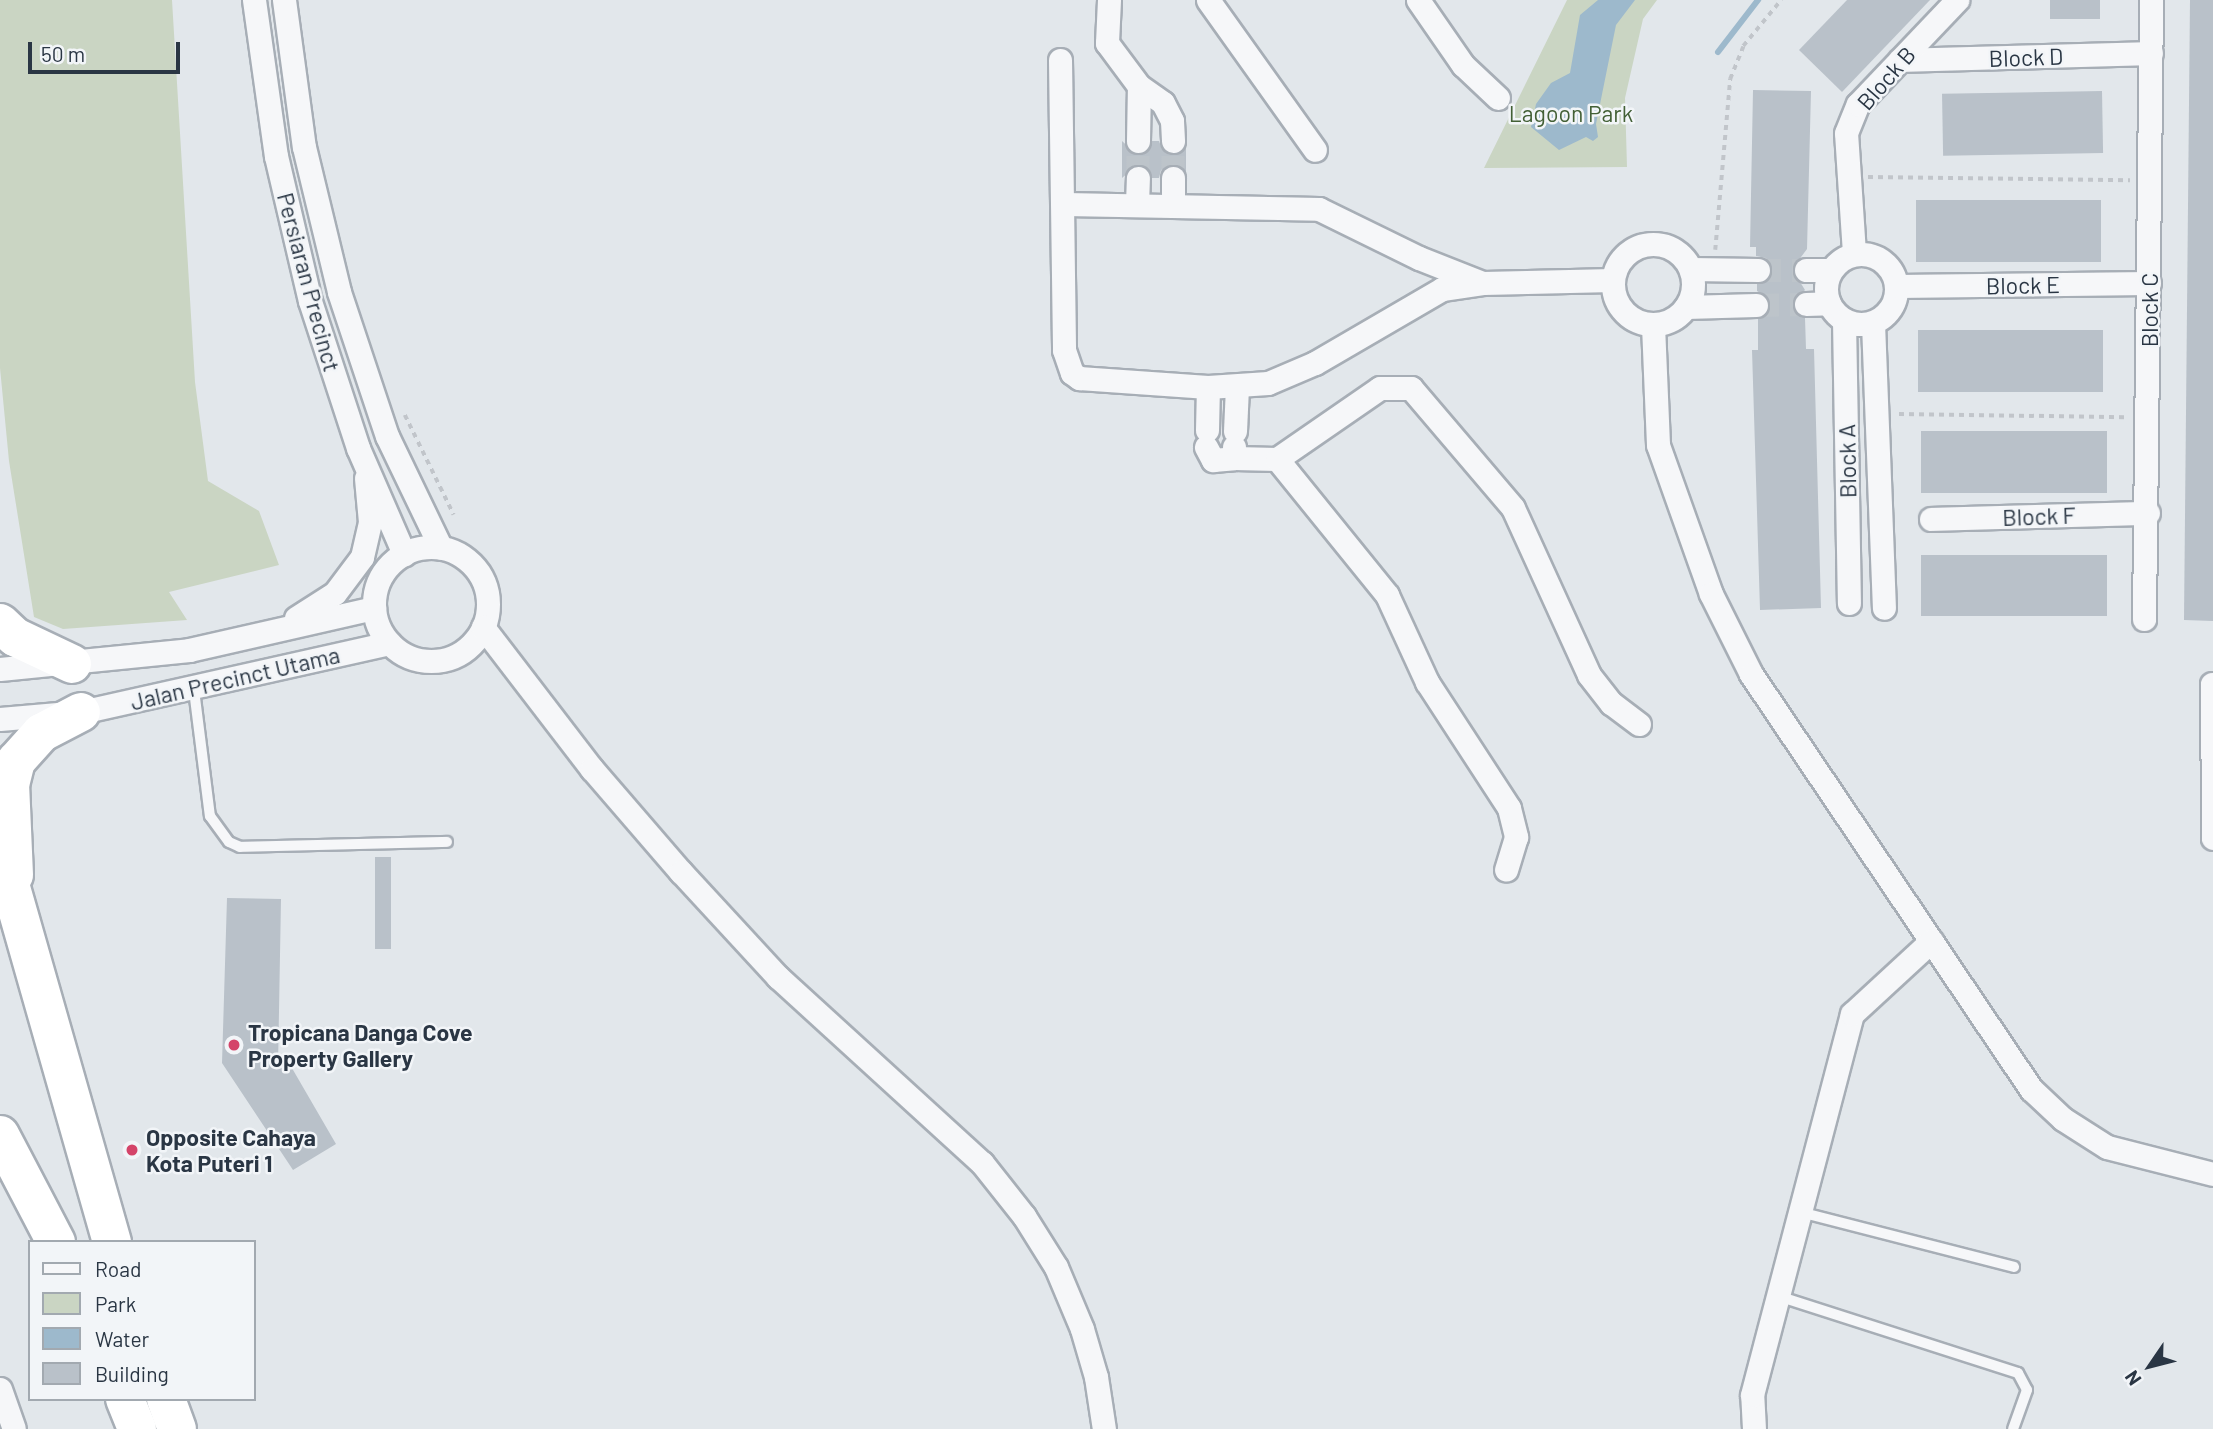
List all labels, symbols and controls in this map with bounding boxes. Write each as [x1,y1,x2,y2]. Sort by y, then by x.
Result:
scale bar [32,28,184,72]
text: 50 m [41,41,85,66]
street label: Block B [1851,41,1921,115]
street label: Block D [1988,42,2064,72]
park label: Lagoon Park [1509,99,1633,127]
street label: Persiaran Precinct [272,190,346,374]
street label: Block E [1986,271,2060,299]
street label: Block C [2135,273,2163,347]
street label: Block A [1833,424,1861,498]
street label: Block F [2002,501,2076,531]
street label: Jalan Precinct Utama [128,640,342,716]
place label: Tropicana Danga Cove Property Gallery [248,1018,473,1072]
marker: Tropicana Danga Cove Property Gallery [226,1037,242,1053]
place label: Opposite Cahaya Kota Puteri 1 [146,1123,316,1177]
marker: Opposite Cahaya Kota Puteri 1 [124,1142,140,1158]
legend [28,1240,256,1401]
text: Road [95,1256,141,1281]
text: Park [95,1291,136,1316]
text: Water [95,1326,149,1351]
north arrow [2115,1331,2185,1401]
text: Building [95,1361,169,1386]
text: N [2119,1367,2145,1390]

